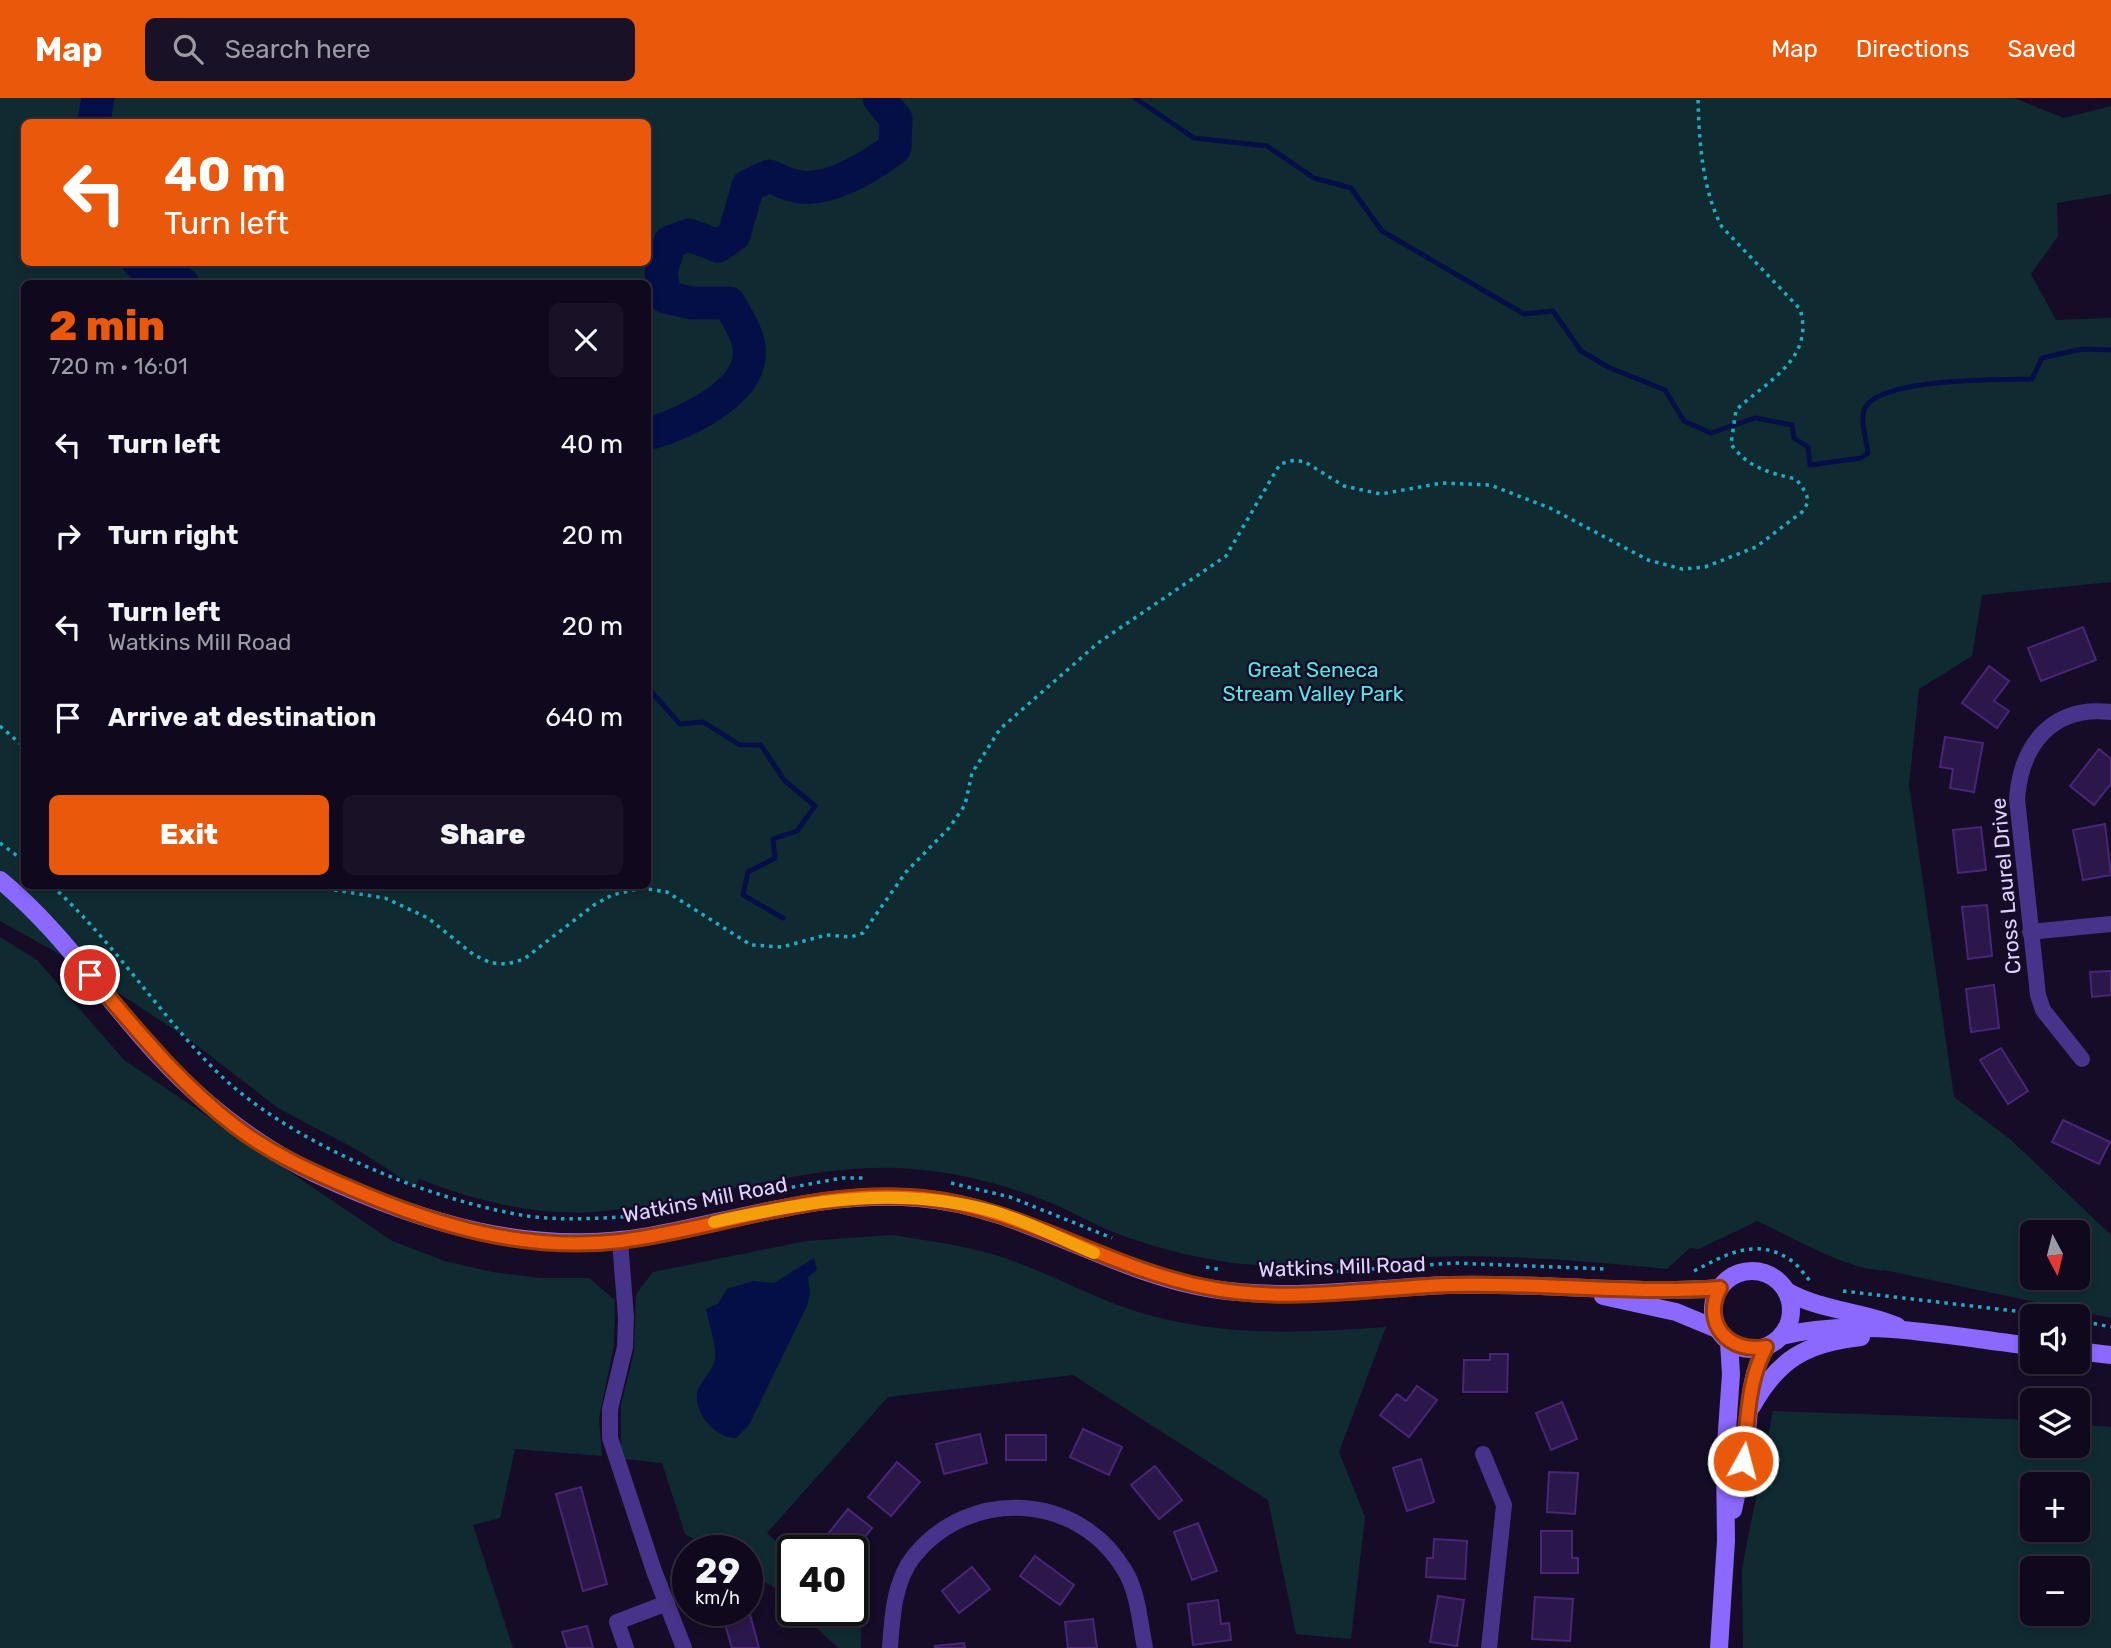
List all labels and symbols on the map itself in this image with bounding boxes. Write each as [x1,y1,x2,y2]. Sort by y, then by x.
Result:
park label: Great Seneca Stream Valley Park [1222,657,1404,706]
street label: Cross Laurel Drive [1985,797,2026,975]
pin [60,945,120,1005]
street label: Watkins Mill Road [620,1171,789,1228]
north arrow [2020,1220,2090,1290]
street label: Watkins Mill Road [1258,1251,1426,1282]
position arrow [1706,1424,1780,1498]
speed limit sign: 40 [777,1535,868,1626]

